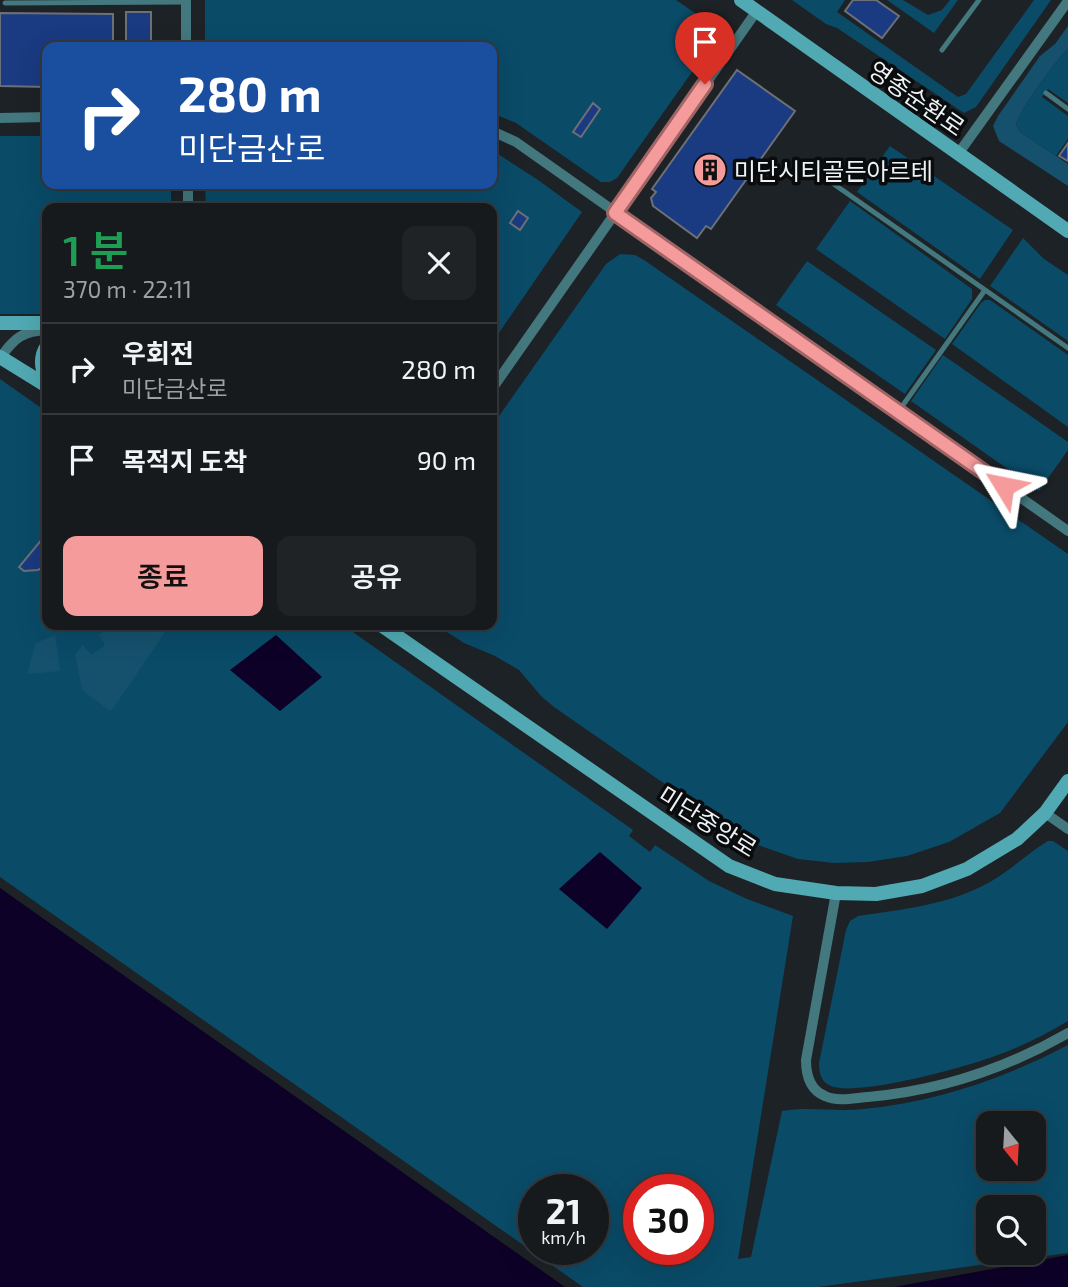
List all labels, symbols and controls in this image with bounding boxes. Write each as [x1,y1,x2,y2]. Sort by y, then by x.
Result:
pin [675,12.0,735,84]
icon: arrive [686,23,724,61]
street label: 영종순환로 [863,54,971,142]
text: 280 m [178,63,322,122]
icon: right [63,70,154,161]
text: 미단금산로 [178,128,325,166]
building icon: 미단시티골든아르테 [691,151,729,189]
place label: 미단시티골든아르테 [734,156,933,185]
text: 1 분 [63,224,128,274]
button: close [402,226,476,300]
text: 370 m · 22:11 [63,275,192,303]
text: 우회전 [122,337,194,368]
icon: right [63,350,101,388]
text: 280 m [401,353,476,384]
text: 미단금산로 [122,374,228,402]
icon: arrive [63,441,101,479]
text: 90 m [417,444,476,475]
text: 목적지 도착 [122,445,247,476]
position arrow [967,449,1041,523]
button: 종료 [63,536,263,616]
button: 공유 [277,536,476,616]
street label: 미단중앙로 [654,779,762,863]
north arrow [976,1111,1046,1181]
map controls [976,1111,1046,1265]
speed limit sign: 30 [623,1174,714,1265]
text: 21 [546,1189,581,1231]
button: search [976,1195,1046,1265]
text: km/h [541,1226,586,1248]

